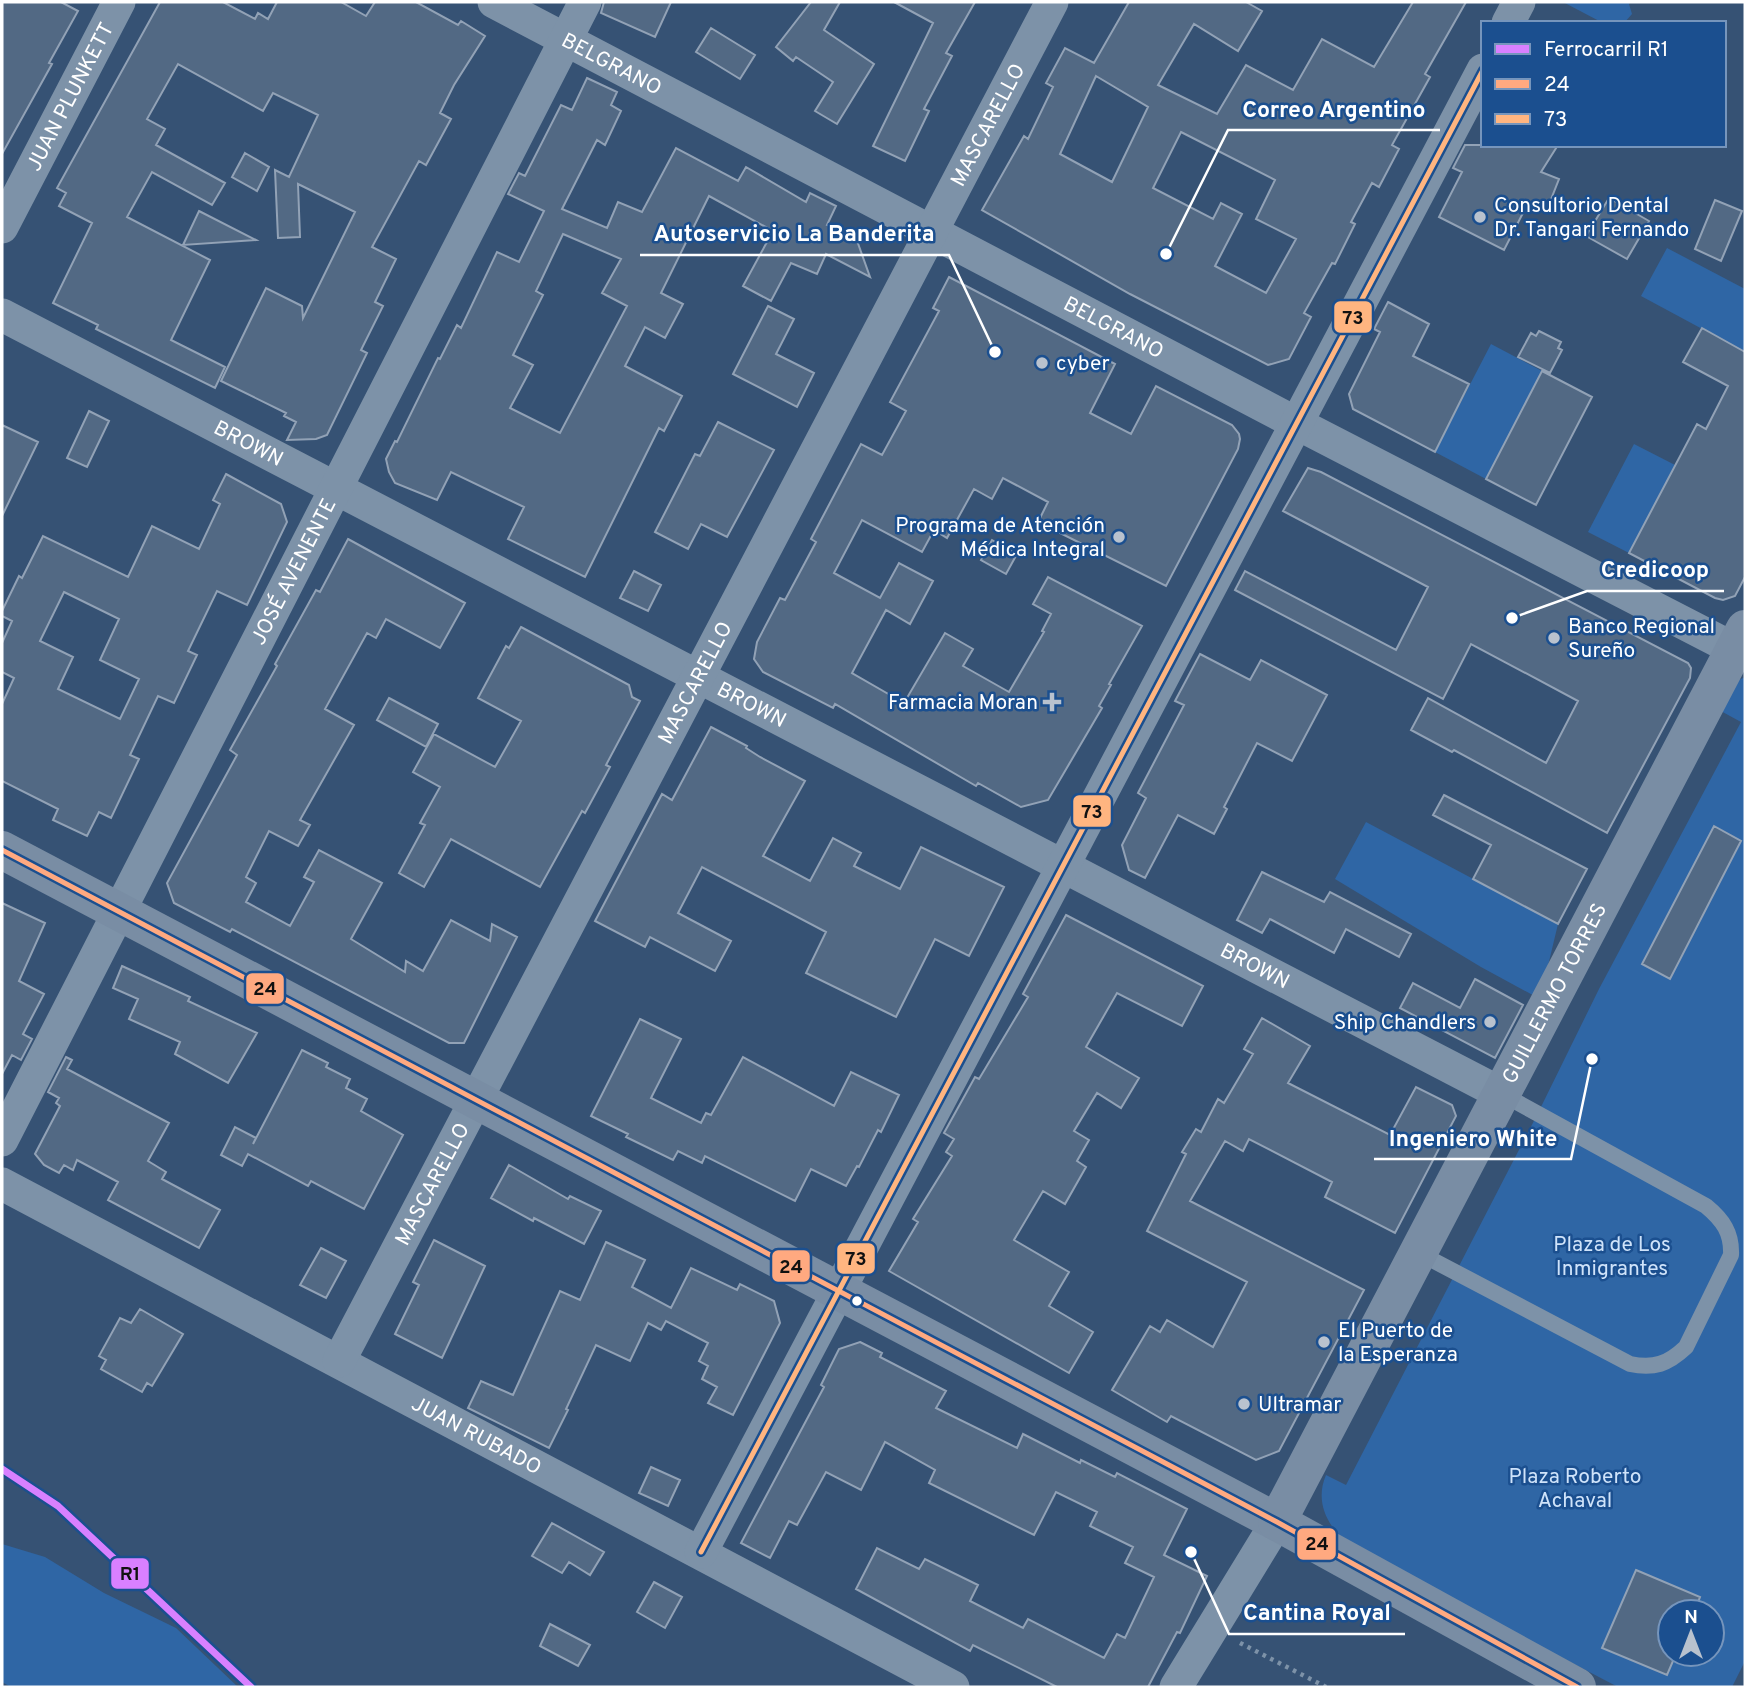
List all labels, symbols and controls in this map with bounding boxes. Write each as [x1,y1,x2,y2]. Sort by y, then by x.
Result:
street label: JUAN PLUNKETT [21,18,121,176]
legend [1481,21,1726,147]
street label: BELGRANO [556,28,666,103]
text: Ferrocarril R1 [1544,37,1669,64]
street label: MASCARELLO [946,59,1032,192]
text: 24 [1544,72,1570,99]
callout: Correo Argentino [1228,86,1440,130]
text: Correo Argentino [1242,97,1426,126]
text: 73 [1544,107,1567,134]
place label: Consultorio Dental Dr. Tangari Fernando [1494,193,1689,244]
marker: Consultorio Dental Dr. Tangari Fernando [1472,209,1488,225]
callout: Autoservicio La Banderita [640,211,949,255]
text: Autoservicio La Banderita [654,221,934,250]
street label: BELGRANO [1058,291,1168,366]
line badge: 73 [1333,300,1373,334]
text: 73 [1342,307,1364,331]
place label: cyber [1056,351,1110,378]
marker: cyber [1034,355,1050,371]
street label: BROWN [209,415,287,474]
street label: JOSÉ AVENENTE [246,494,343,650]
place label: Programa de Atención Médica Integral [895,513,1105,564]
marker: Programa de Atención Médica Integral [1111,529,1127,545]
callout: Credicoop [1587,547,1724,591]
text: Credicoop [1601,557,1709,586]
place label: Banco Regional Sureño [1568,614,1715,665]
street label: MASCARELLO [653,617,740,750]
marker: Banco Regional Sureño [1546,630,1562,646]
street label: BROWN [712,677,791,735]
place label: Farmacia Moran [888,690,1038,717]
marker: Farmacia Moran [1044,694,1060,710]
line badge: 73 [1072,794,1112,828]
text: 73 [1081,801,1103,825]
street label: GUILLERMO TORRES [1497,899,1614,1089]
street label: BROWN [1215,938,1294,996]
line badge: 24 [245,972,285,1005]
text: 24 [253,978,277,1002]
place label: Ship Chandlers [1334,1010,1476,1037]
marker: Ship Chandlers [1482,1014,1498,1030]
callout: Ingeniero White [1374,1115,1571,1159]
street label: MASCARELLO [390,1118,477,1251]
text: Ingeniero White [1389,1126,1557,1155]
park label: Plaza de Los Inmigrantes [1553,1232,1671,1283]
line badge: 73 [836,1242,876,1275]
text: 73 [845,1248,867,1272]
line badge: 24 [771,1249,811,1283]
text: 24 [779,1256,803,1280]
unlabelled marker [850,1294,864,1308]
place label: El Puerto de la Esperanza [1338,1318,1458,1369]
marker: El Puerto de la Esperanza [1316,1334,1332,1350]
street label: JUAN RUBADO [406,1391,546,1482]
place label: Ultramar [1258,1392,1342,1419]
marker: Ultramar [1236,1396,1252,1412]
park label: Plaza Roberto Achaval [1508,1464,1642,1515]
line badge: 24 [1296,1527,1337,1561]
text: 24 [1305,1533,1329,1557]
line badge: R1 [110,1557,150,1590]
text: R1 [120,1563,140,1587]
callout: Cantina Royal [1229,1590,1405,1634]
north arrow [1656,1598,1726,1668]
text: Cantina Royal [1243,1600,1391,1629]
text: N [1684,1606,1698,1630]

